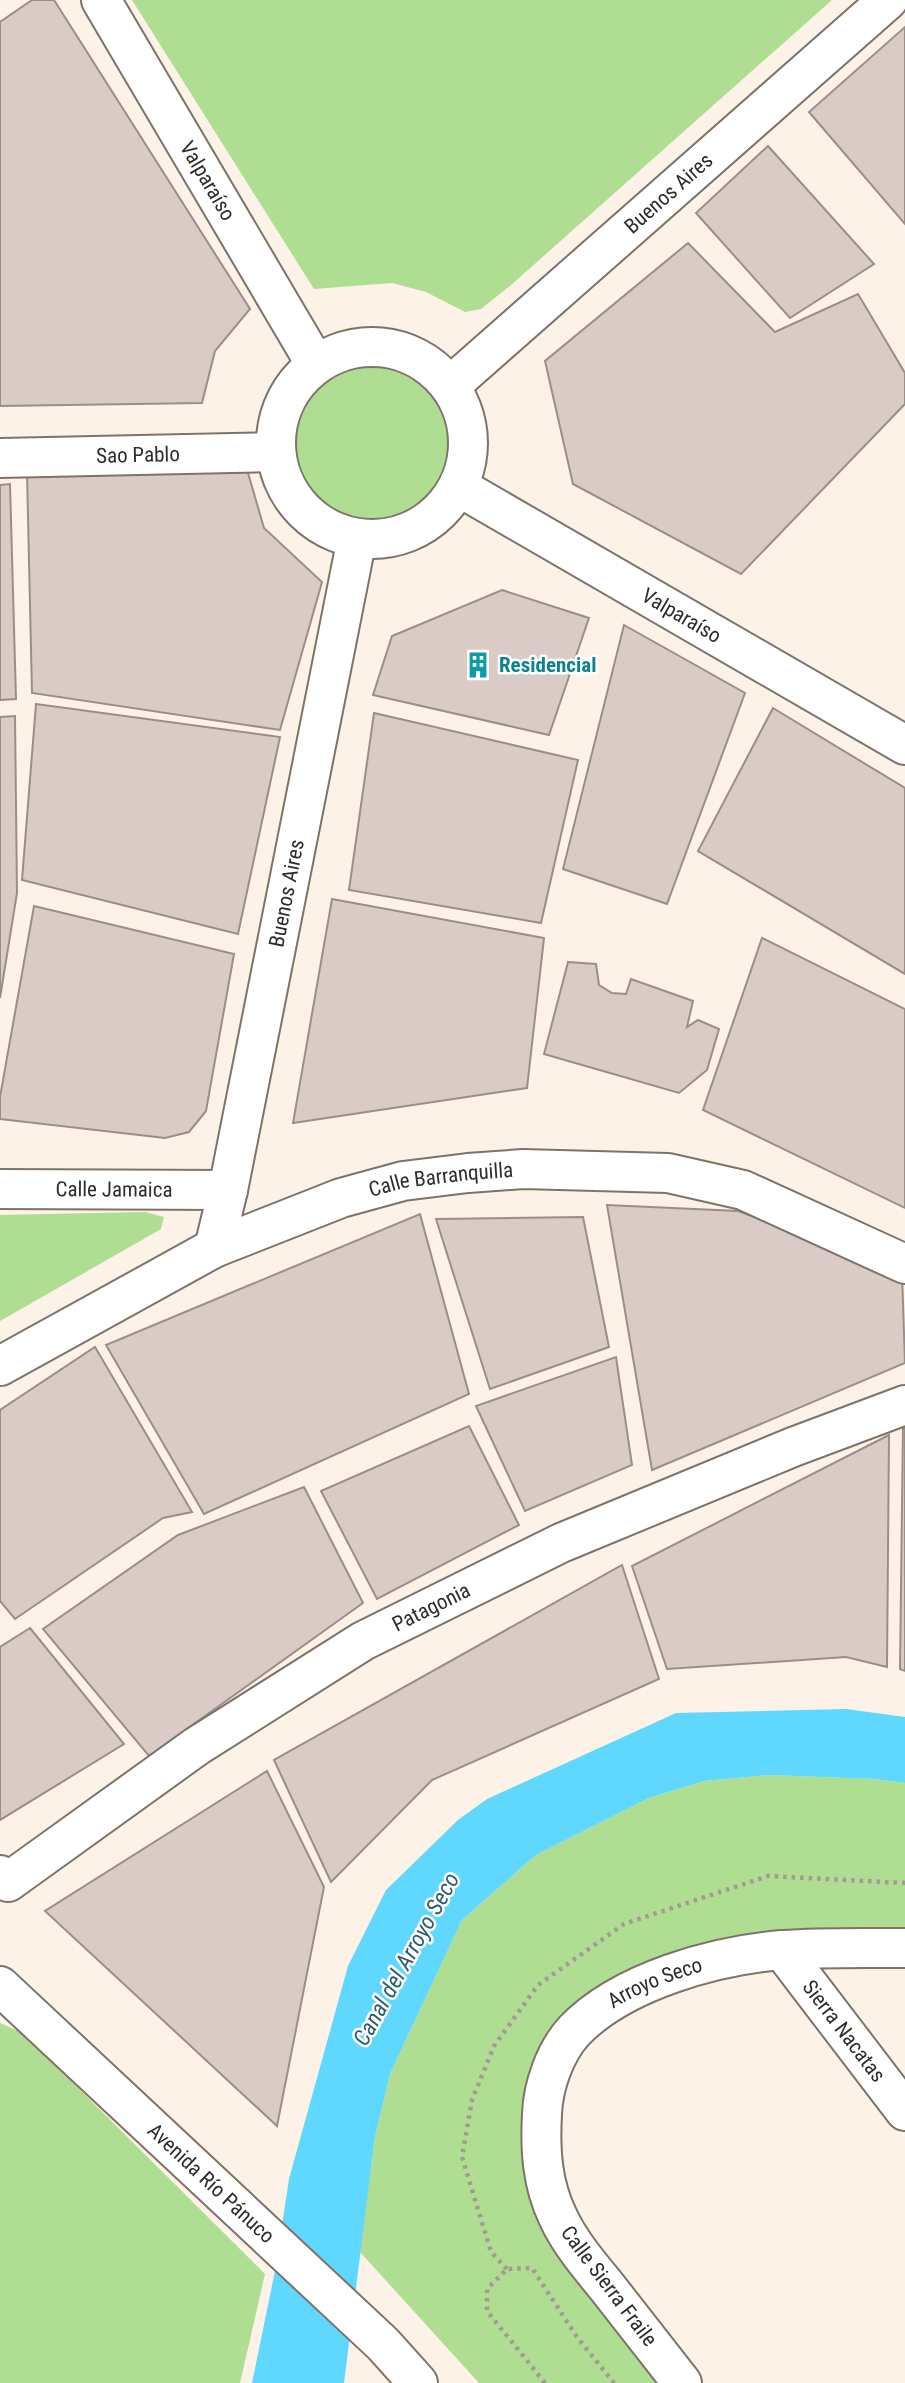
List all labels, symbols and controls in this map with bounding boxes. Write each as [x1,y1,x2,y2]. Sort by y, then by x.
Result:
street label: Valparaíso [175,137,240,225]
street label: Buenos Aires [620,148,717,238]
street label: Sao Pablo [96,442,180,468]
street label: Valparaíso [637,583,725,648]
building icon: Residencial [463,650,493,680]
place label: Residencial [499,653,596,677]
street label: Buenos Aires [264,838,309,949]
street label: Calle Barranquilla [366,1158,514,1202]
street label: Calle Jamaica [55,1177,173,1202]
street label: Patagonia [388,1578,474,1637]
water label: Canal del Arroyo Seco [348,1868,465,2050]
street label: Arroyo Seco [603,1953,705,2013]
street label: Sierra Nacatas [797,1975,890,2087]
street label: Avenida Río Pánuco [143,2118,279,2248]
street label: Calle Sierra Fraile [556,2221,662,2351]

